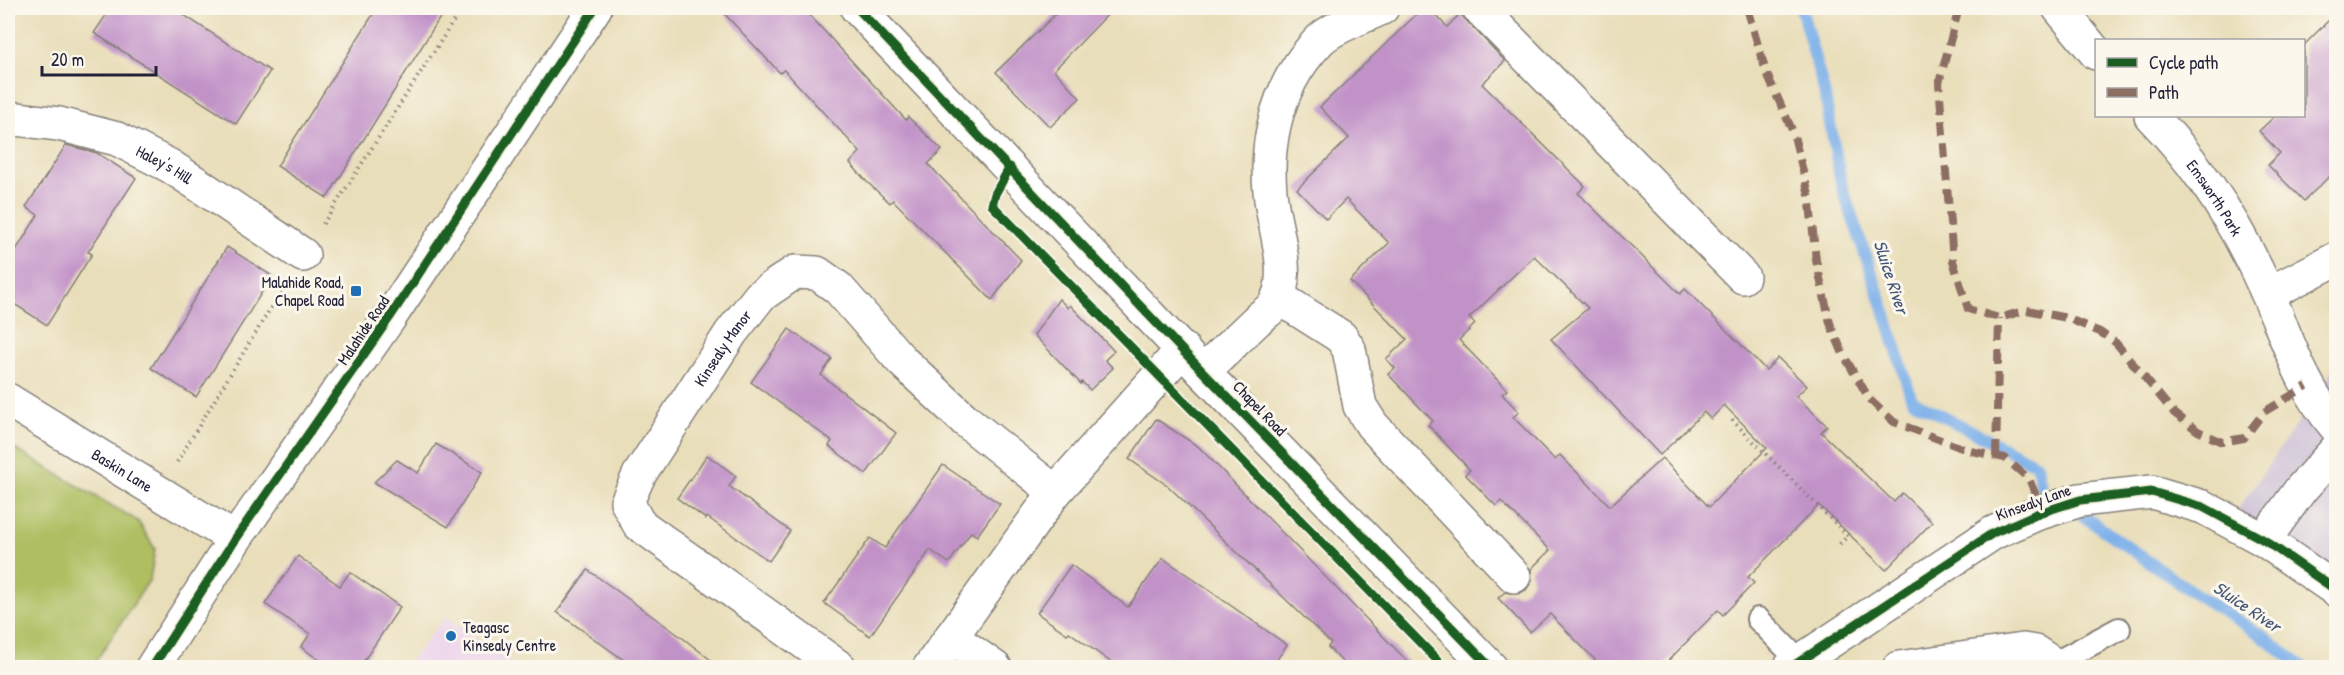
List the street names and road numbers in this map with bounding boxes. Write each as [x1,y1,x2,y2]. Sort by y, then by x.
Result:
street label: Haley's Hill [132,140,197,189]
street label: Emsworth Park [2182,155,2248,240]
street label: Malahide Road [332,291,394,369]
street label: Kinsealy Manor [688,305,756,390]
street label: Chapel Road [1228,375,1292,441]
street label: Baskin Lane [88,443,157,497]
street label: Kinsealy Lane [1992,478,2074,526]

